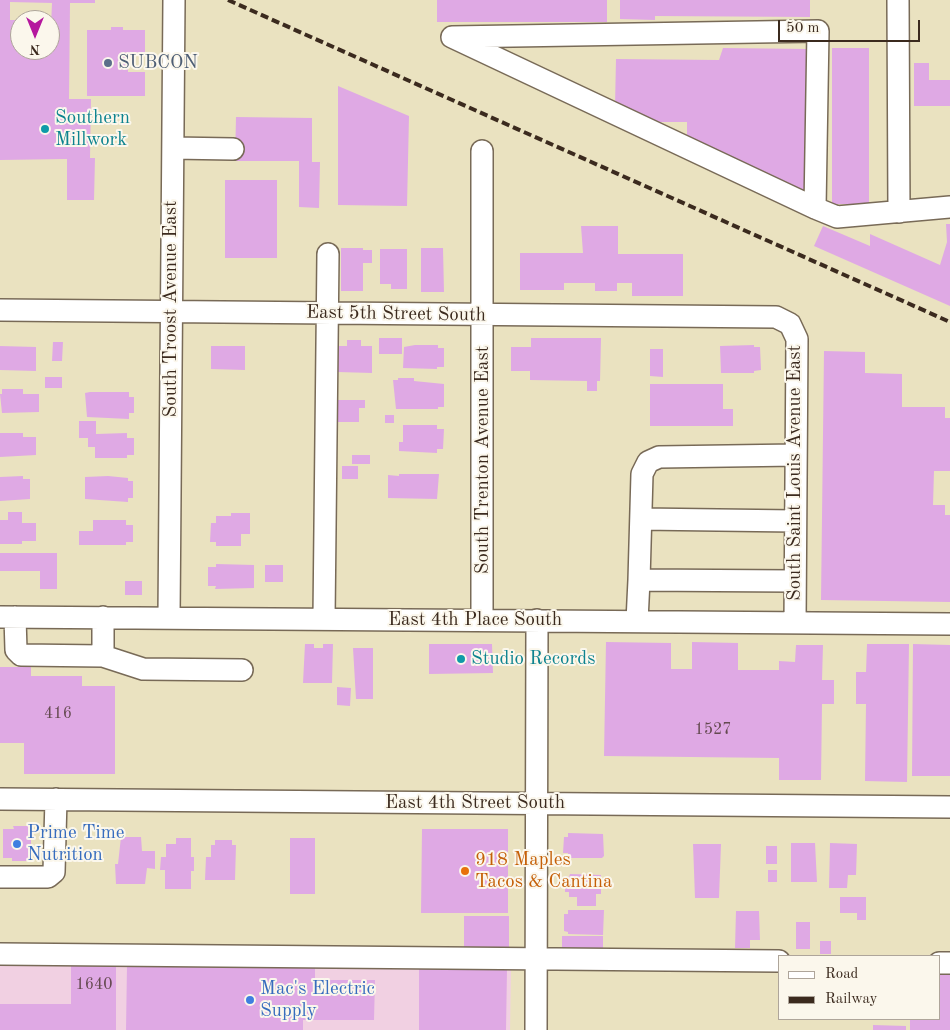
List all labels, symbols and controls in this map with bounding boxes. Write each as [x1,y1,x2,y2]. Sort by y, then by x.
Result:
north arrow [10,10,60,60]
scale bar [780,10,922,42]
text: 50 m [786,21,820,36]
text: N [30,42,40,56]
place label: SUBCON [118,52,198,74]
marker: SUBCON [102,57,114,69]
place label: Southern Millwork [55,107,130,151]
marker: Southern Millwork [39,123,51,135]
street label: South Troost Avenue East [160,200,182,418]
street label: East 5th Street South [306,301,486,327]
street label: South Saint Louis Avenue East [784,345,806,601]
street label: South Trenton Avenue East [472,346,494,574]
street label: East 4th Place South [388,609,562,631]
place label: Studio Records [471,648,595,670]
marker: Studio Records [455,653,467,665]
house number: 416 [44,704,72,724]
house number: 1527 [694,720,732,740]
street label: East 4th Street South [385,792,565,814]
place label: Prime Time Nutrition [27,822,125,866]
marker: Prime Time Nutrition [11,838,23,850]
place label: 918 Maples Tacos & Cantina [475,849,612,893]
marker: 918 Maples Tacos & Cantina [459,865,471,877]
legend [778,955,940,1020]
text: Road [825,967,858,982]
house number: 1640 [75,975,113,995]
place label: Mac's Electric Supply [260,978,375,1022]
text: Railway [825,992,878,1007]
marker: Mac's Electric Supply [244,994,256,1006]

